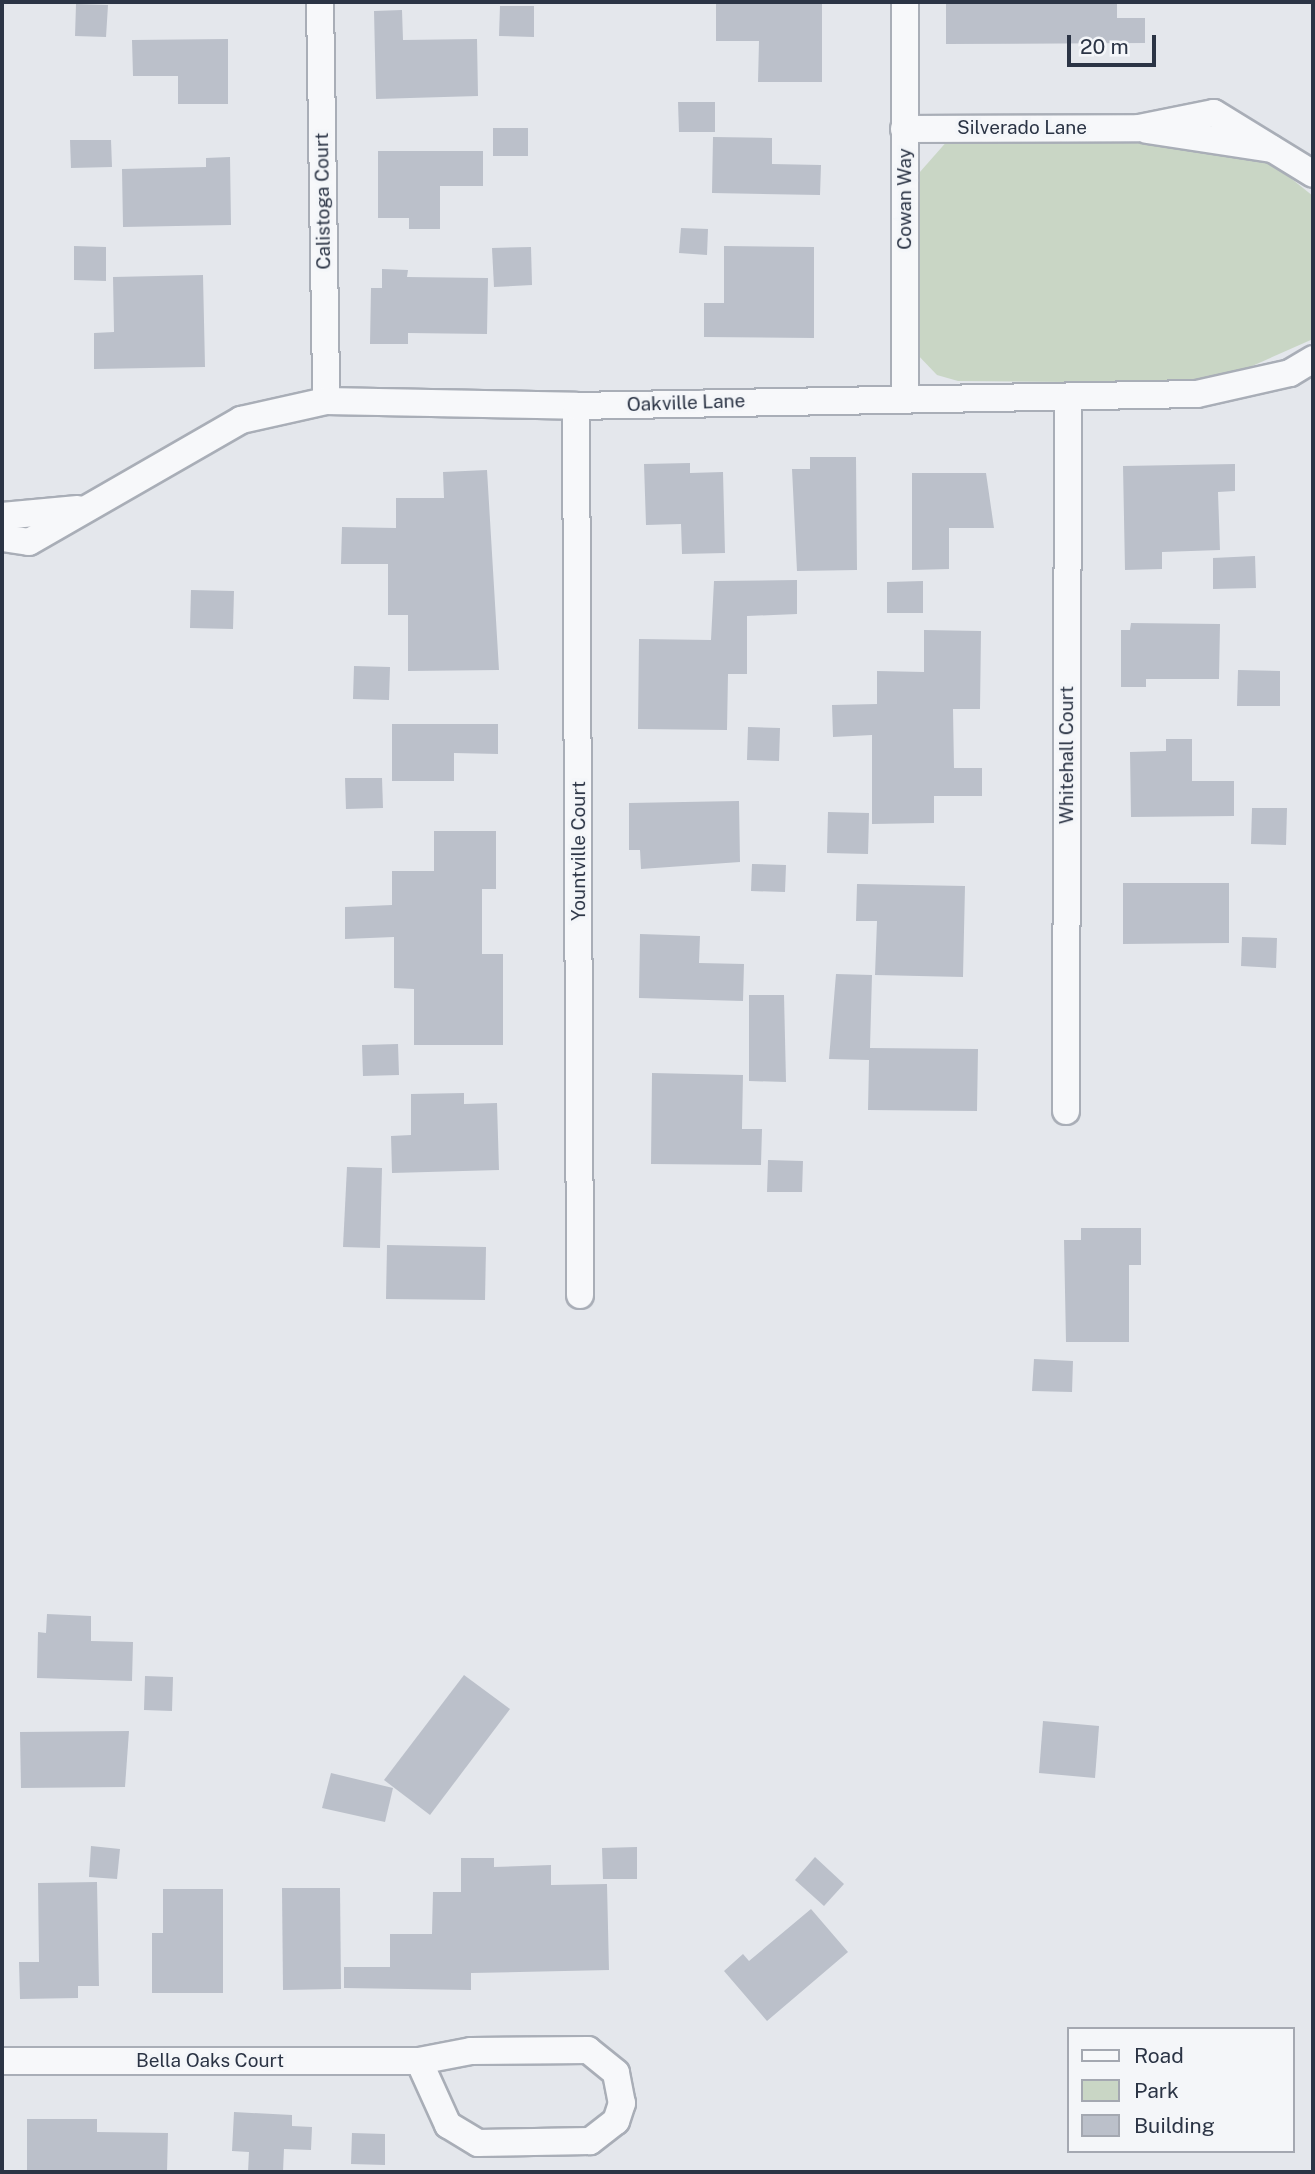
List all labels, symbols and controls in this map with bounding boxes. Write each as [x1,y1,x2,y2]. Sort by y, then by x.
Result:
scale bar [1070,21,1159,65]
text: 20 m [1080,34,1129,59]
street label: Silverado Lane [957,117,1087,139]
street label: Calistoga Court [310,132,336,270]
street label: Cowan Way [894,148,916,250]
street label: Oakville Lane [626,390,746,416]
street label: Whitehall Court [1056,686,1078,824]
street label: Yountville Court [568,781,590,921]
legend [1066,2027,1294,2153]
text: Road [1134,2043,1184,2068]
street label: Bella Oaks Court [136,2050,284,2072]
text: Park [1134,2078,1179,2103]
text: Building [1134,2113,1215,2138]

